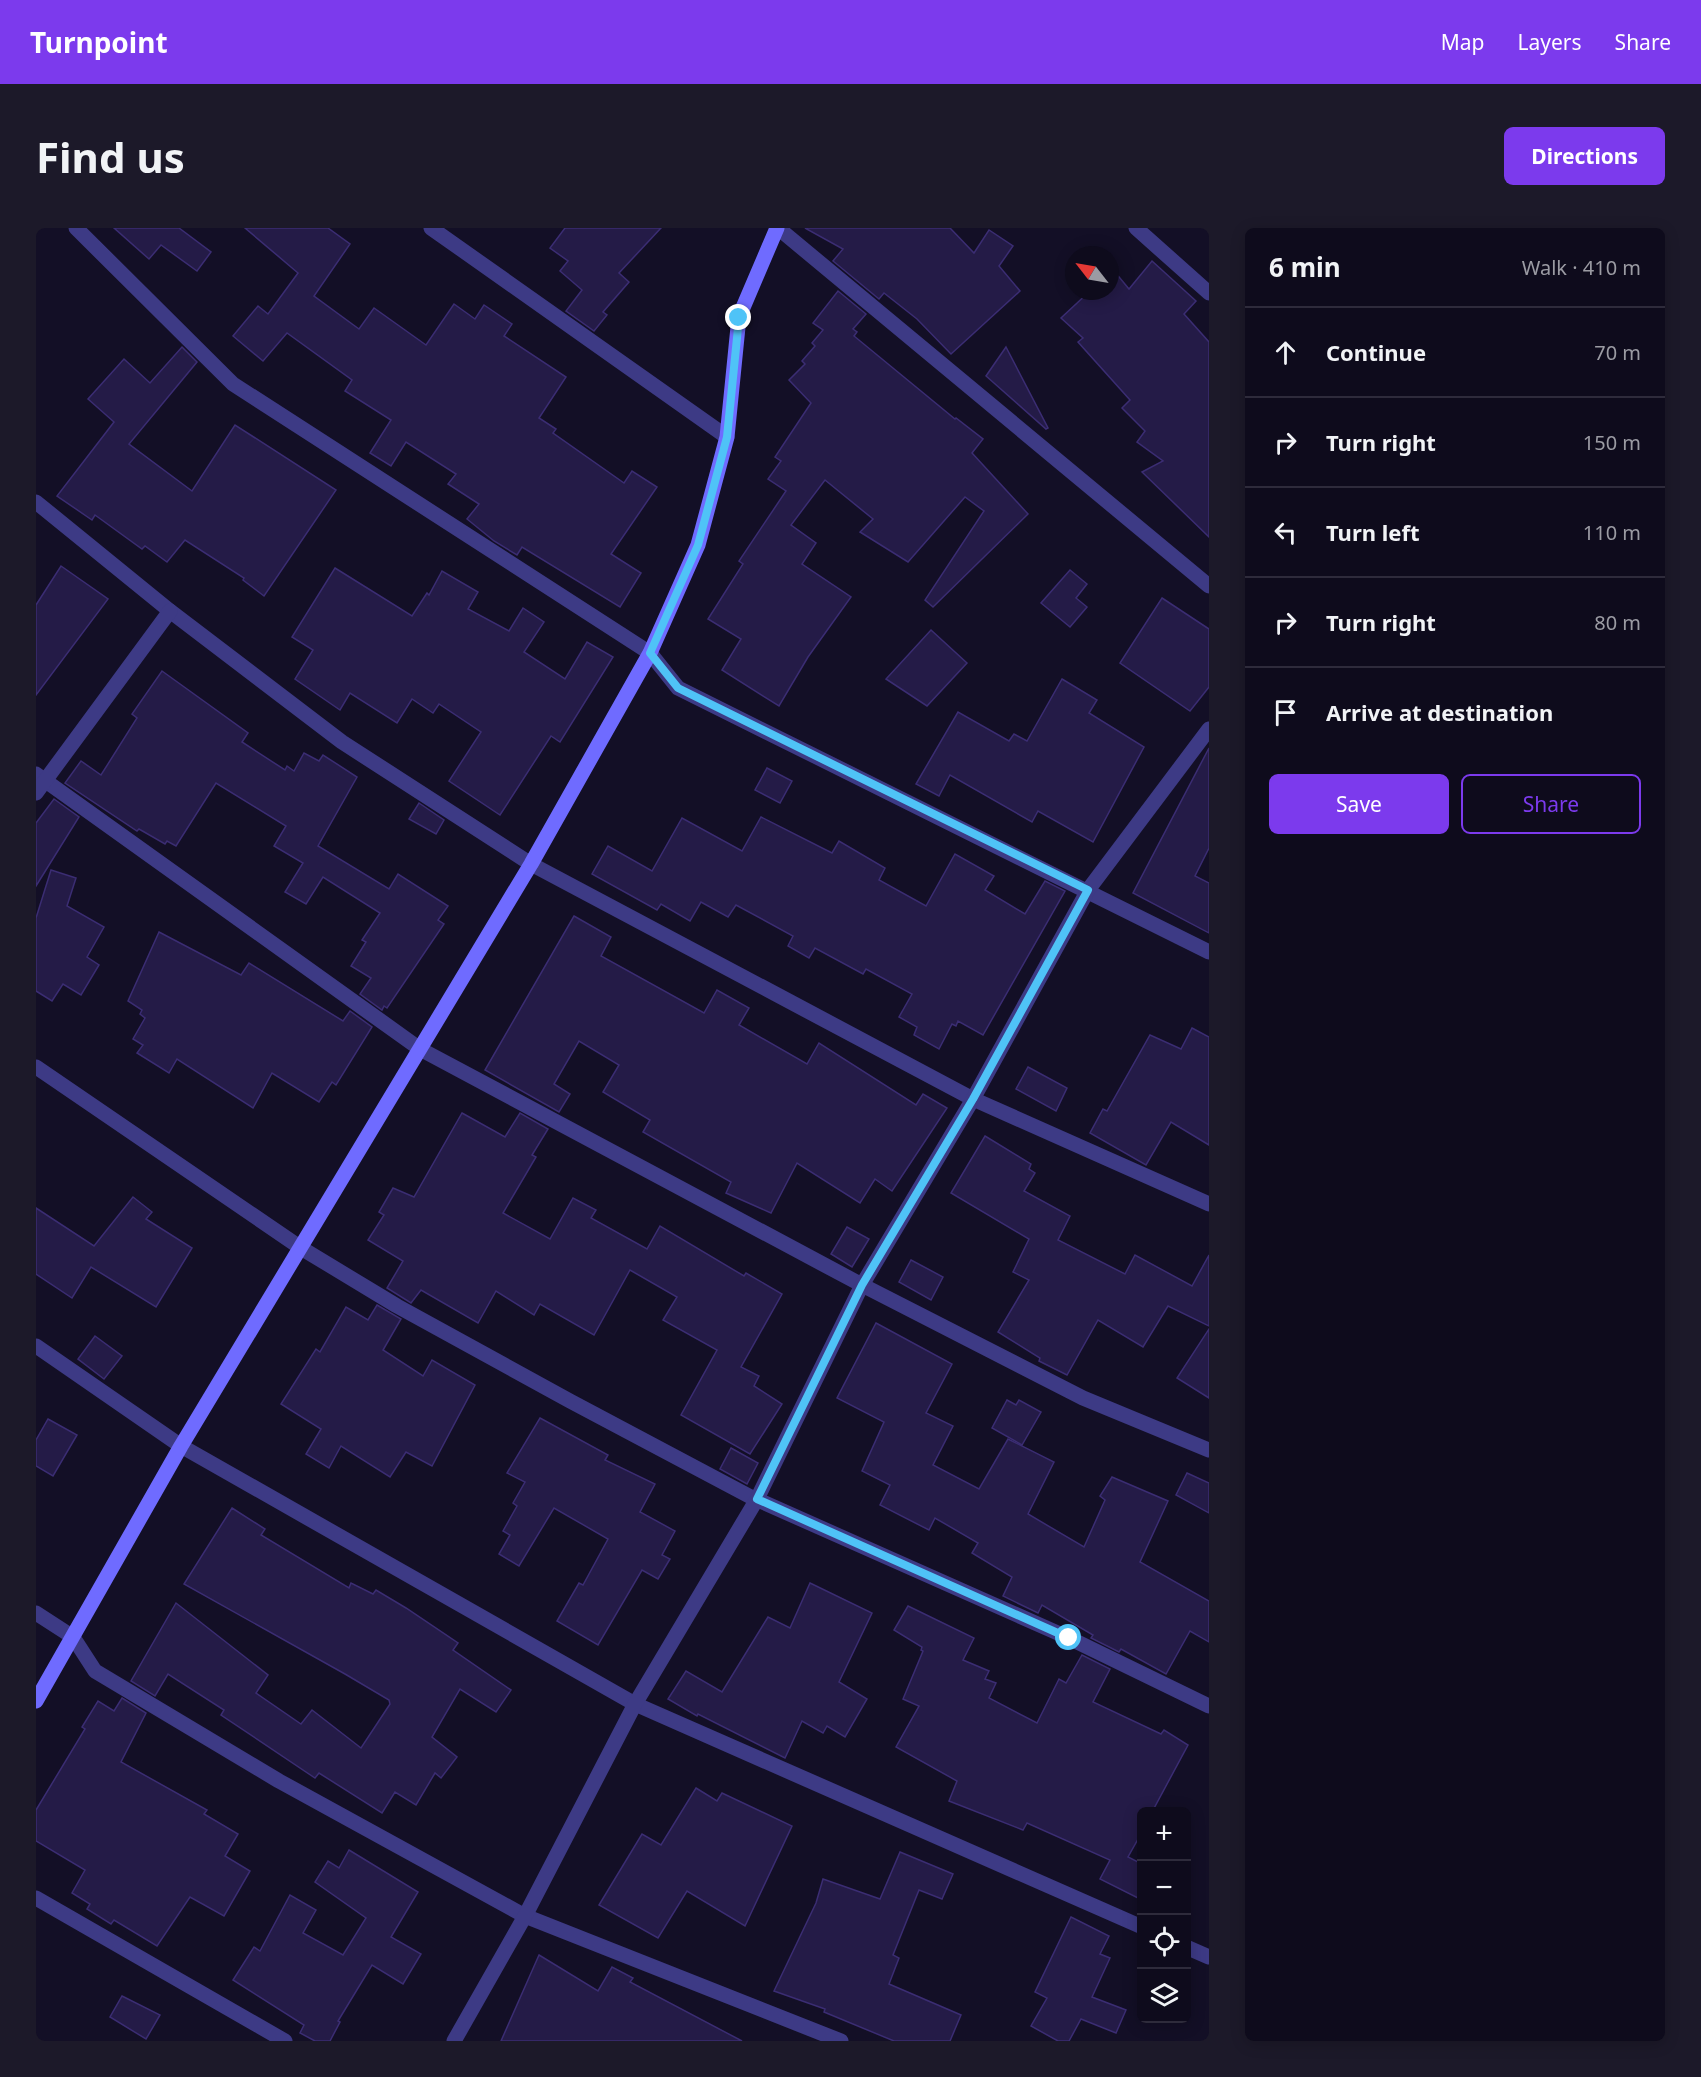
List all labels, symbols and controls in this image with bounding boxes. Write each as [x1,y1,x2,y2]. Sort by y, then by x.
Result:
text: Turnpoint [30,23,168,61]
text: Map [1441,28,1485,56]
text: Layers [1518,28,1582,56]
text: Share [1615,28,1671,56]
button: Directions [1504,127,1665,185]
text: Find us [36,128,185,185]
north arrow [1065,246,1119,300]
text: 6 min [1269,249,1341,285]
text: Walk · 410 m [1522,254,1641,281]
route end [725,304,751,330]
icon: ahead [1269,336,1302,369]
text: Continue [1326,337,1426,367]
text: 70 m [1594,339,1641,366]
icon: right [1269,426,1302,459]
text: Turn right [1326,427,1436,457]
text: 150 m [1583,429,1641,456]
icon: left [1269,516,1302,549]
text: Turn left [1326,517,1420,547]
text: 110 m [1583,519,1641,546]
icon: right [1269,606,1302,639]
text: Turn right [1326,607,1436,637]
text: 80 m [1594,609,1641,636]
icon: arrive [1269,696,1302,729]
text: Arrive at destination [1326,697,1553,727]
button: Save [1269,774,1449,834]
button: Share [1461,774,1641,834]
route start [1055,1624,1081,1650]
map controls [1137,1807,1191,2023]
button: + [1137,1807,1191,1861]
button: − [1137,1861,1191,1915]
button: locate [1137,1915,1191,1969]
button: layers [1137,1969,1191,2023]

